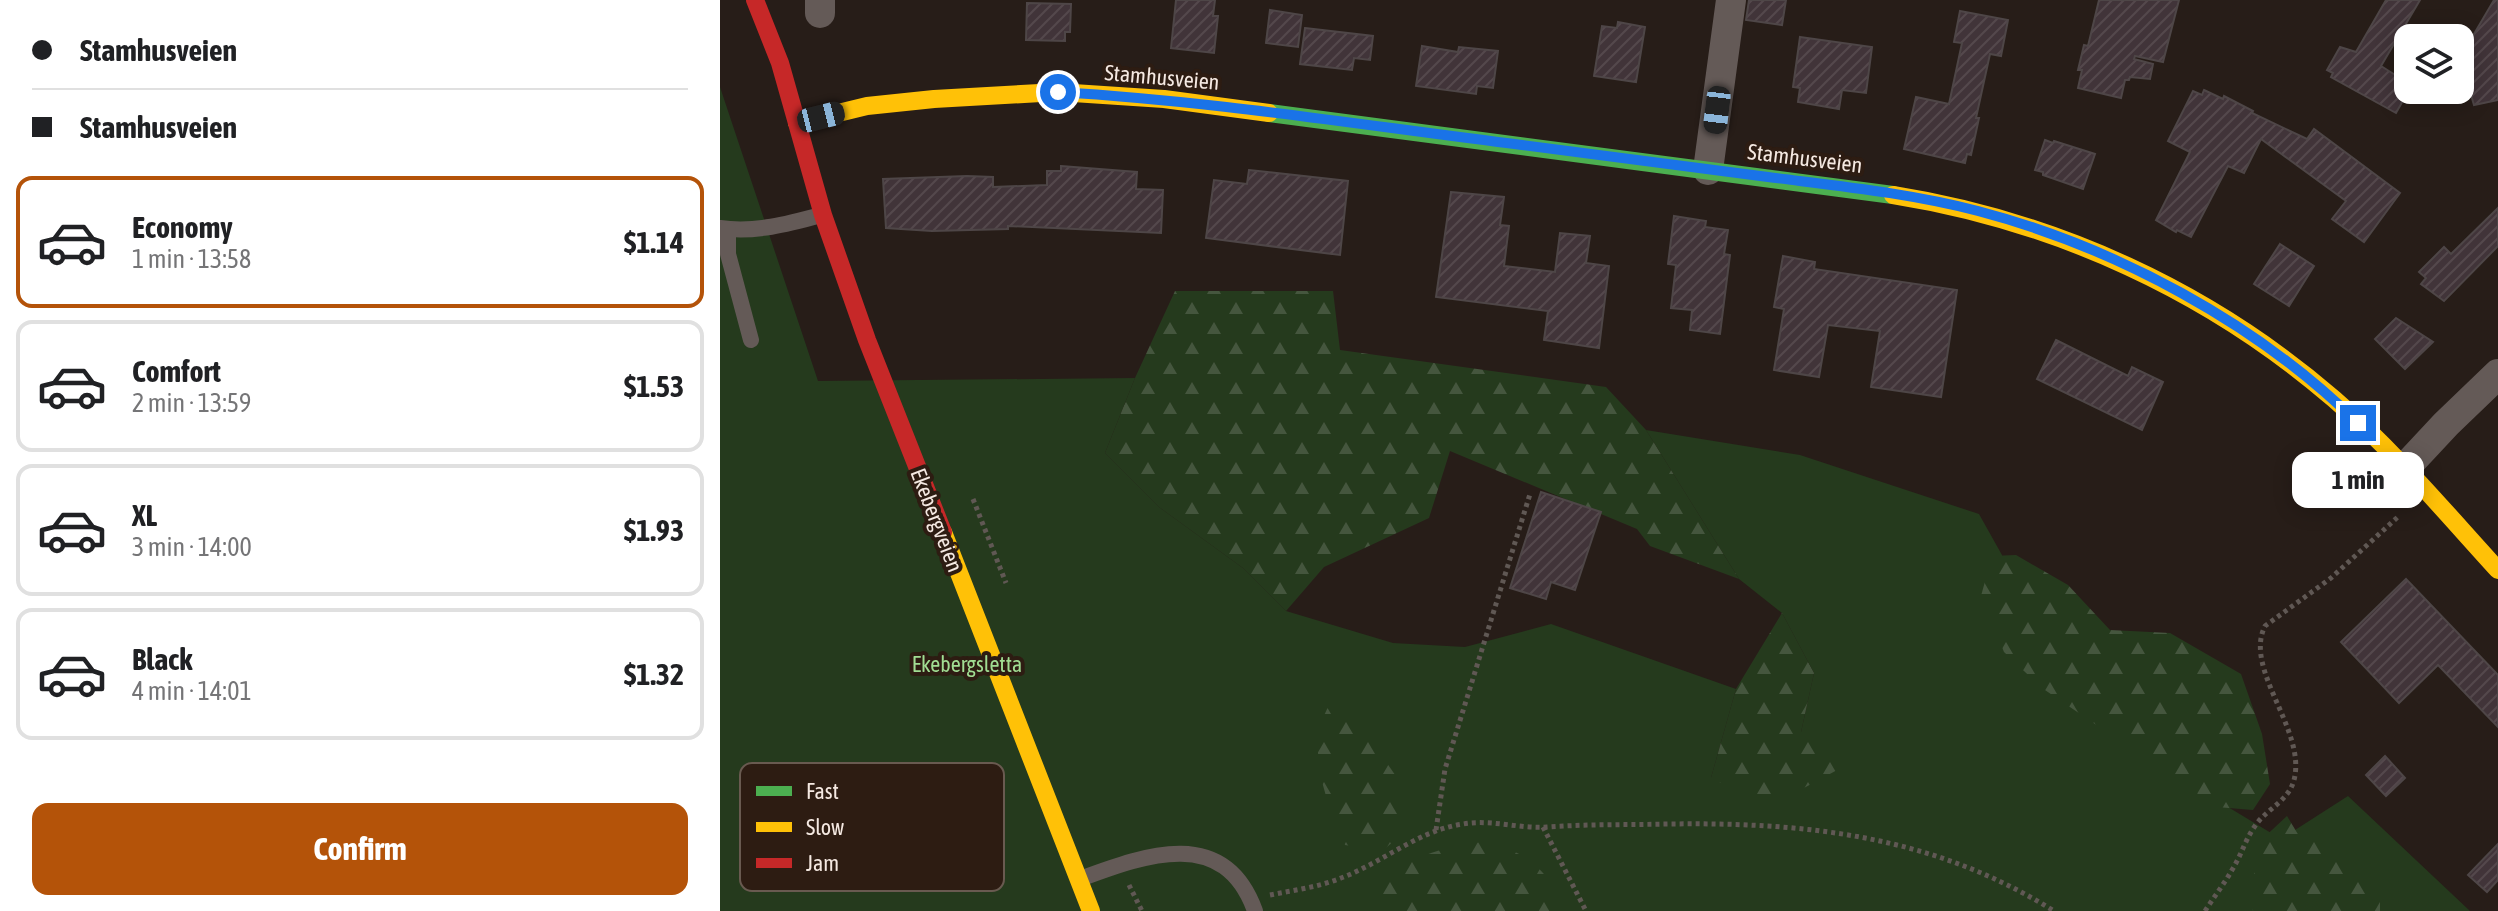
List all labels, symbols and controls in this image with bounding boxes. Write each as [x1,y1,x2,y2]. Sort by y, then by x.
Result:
map controls [2394,24,2474,104]
button: layers [2394,24,2474,104]
text: Stamhusveien [80,33,237,67]
street label: Stamhusveien [1103,59,1221,95]
route start [1040,74,1076,110]
car [1702,85,1732,135]
car [795,100,847,134]
text: Stamhusveien [80,110,237,144]
street label: Stamhusveien [1746,138,1864,178]
icon: car [36,206,108,278]
text: Economy [132,210,233,244]
text: $1.14 [624,225,684,259]
text: 1 min · 13:58 [132,244,251,274]
icon: car [36,350,108,422]
text: Comfort [132,354,221,388]
text: $1.53 [624,369,684,403]
text: 2 min · 13:59 [132,388,251,418]
route end [2340,405,2376,441]
callout: 1 min [2292,451,2424,507]
street label: Ekebergveien [905,465,969,575]
text: 1 min [2331,465,2385,495]
icon: car [36,494,108,566]
text: XL [132,498,157,532]
text: $1.93 [624,513,684,547]
text: 3 min · 14:00 [132,532,252,562]
icon: car [36,638,108,710]
text: Black [132,642,192,676]
park label: Ekebergsletta [912,651,1022,677]
text: $1.32 [624,657,684,691]
text: 4 min · 14:01 [132,676,252,706]
legend [740,763,1004,891]
text: Fast [806,778,839,804]
button: Confirm [32,803,688,895]
text: Slow [806,814,844,840]
text: Jam [806,850,839,876]

